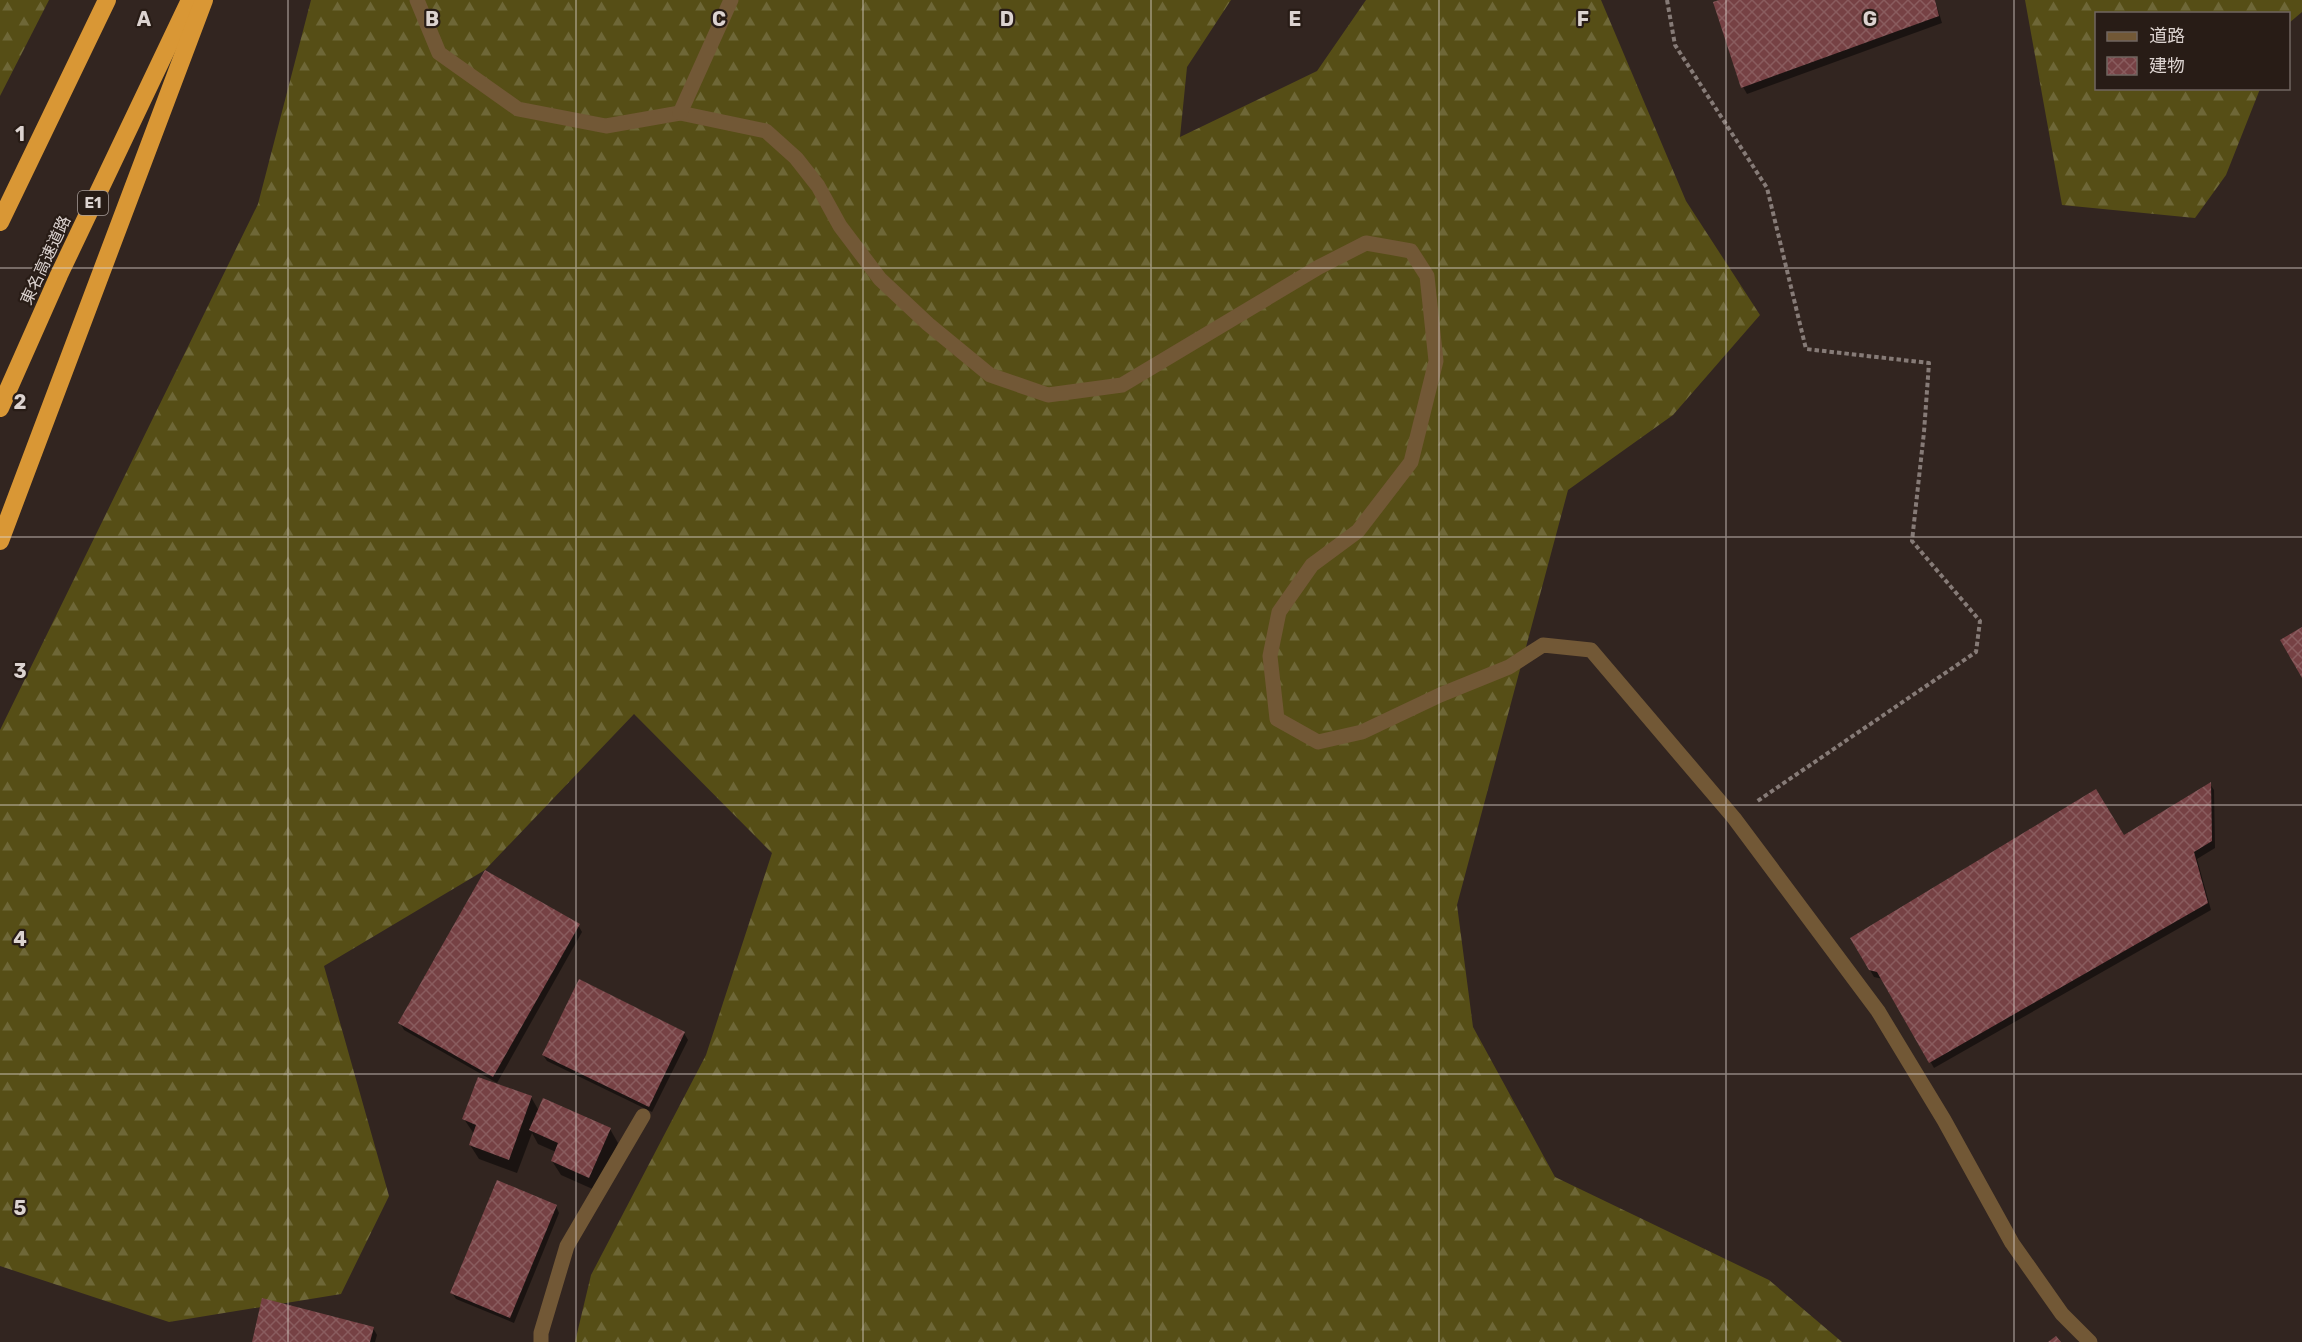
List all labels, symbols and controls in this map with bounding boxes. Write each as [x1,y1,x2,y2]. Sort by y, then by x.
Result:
text: A [137,7,152,31]
text: B [425,7,439,31]
text: C [712,7,726,31]
text: D [1000,7,1014,31]
text: E [1289,7,1301,31]
text: F [1577,7,1589,31]
text: G [1863,7,1877,31]
legend [2095,12,2290,90]
text: 道路 [2149,25,2185,47]
text: 建物 [2149,55,2185,77]
text: 1 [15,122,25,146]
road number: E1 [78,191,108,215]
street label: 東名高速道路 [17,213,74,308]
text: 2 [14,390,27,414]
text: 3 [13,659,27,683]
text: 4 [13,927,27,951]
text: 5 [14,1196,27,1220]

